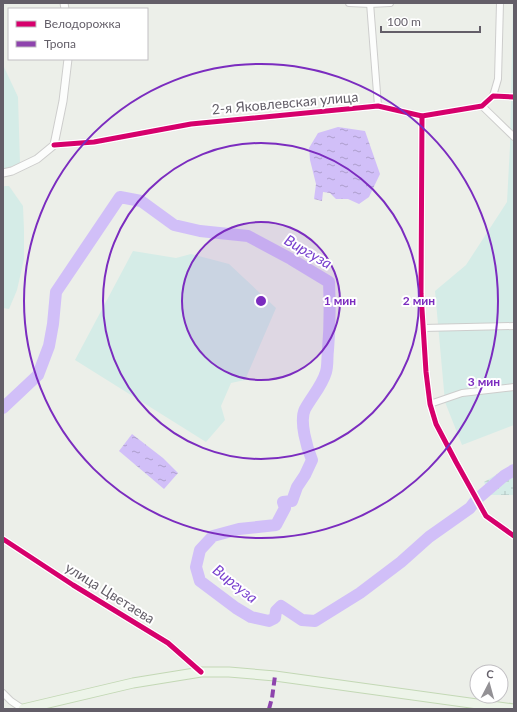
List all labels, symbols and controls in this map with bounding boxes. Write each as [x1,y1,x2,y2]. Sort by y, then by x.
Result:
legend [8,8,148,60]
scale bar [381,8,480,34]
text: 100 m [387,14,421,29]
text: Велодорожка [44,16,121,31]
text: Тропа [44,36,76,51]
street label: 2-я Яковлевская улица [211,88,359,117]
water label: Виргуза [281,230,336,272]
text: 1 мин [324,293,356,308]
text: 2 мин [403,293,435,308]
centre of rings [254,294,268,308]
text: 3 мин [468,374,500,389]
street label: улица Цветаева [62,558,158,627]
water label: Виргуза [210,560,262,607]
north arrow [469,664,509,704]
text: С [486,667,495,680]

